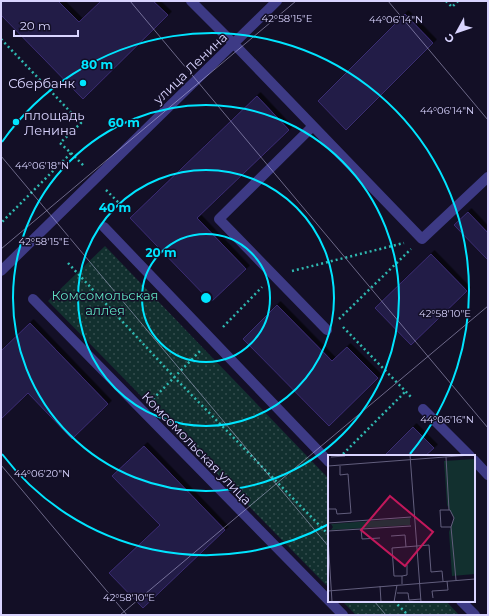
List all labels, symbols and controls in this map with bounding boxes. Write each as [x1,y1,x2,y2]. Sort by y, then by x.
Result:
scale bar [14,12,78,38]
text: 42°58'15"E [262,12,313,25]
north arrow [437,12,477,52]
text: 44°06'14"N [369,13,423,26]
text: 20 m [20,18,51,33]
street label: улица Ленина [149,29,230,108]
text: С [441,31,457,46]
text: 80 m [81,57,113,72]
place label: Сбербанк [8,75,75,91]
marker: Сбербанк [78,78,88,88]
text: 44°06'14"N [420,104,474,117]
place label: площадь Ленина [24,107,85,138]
text: 60 m [108,115,140,130]
marker: площадь Ленина [11,117,21,127]
text: 44°06'18"N [15,159,69,172]
text: 40 m [99,200,131,215]
text: 42°58'15"E [19,235,70,248]
text: 20 m [145,245,177,260]
park label: Комсомольская аллея [52,287,158,318]
centre of rings [199,291,213,305]
text: 42°58'10"E [419,307,471,320]
street label: Комсомольская улица [139,388,255,508]
text: 44°06'16"N [420,413,474,426]
inset map [328,455,475,602]
text: 44°06'20"N [14,467,70,480]
text: 42°58'10"E [103,591,155,604]

